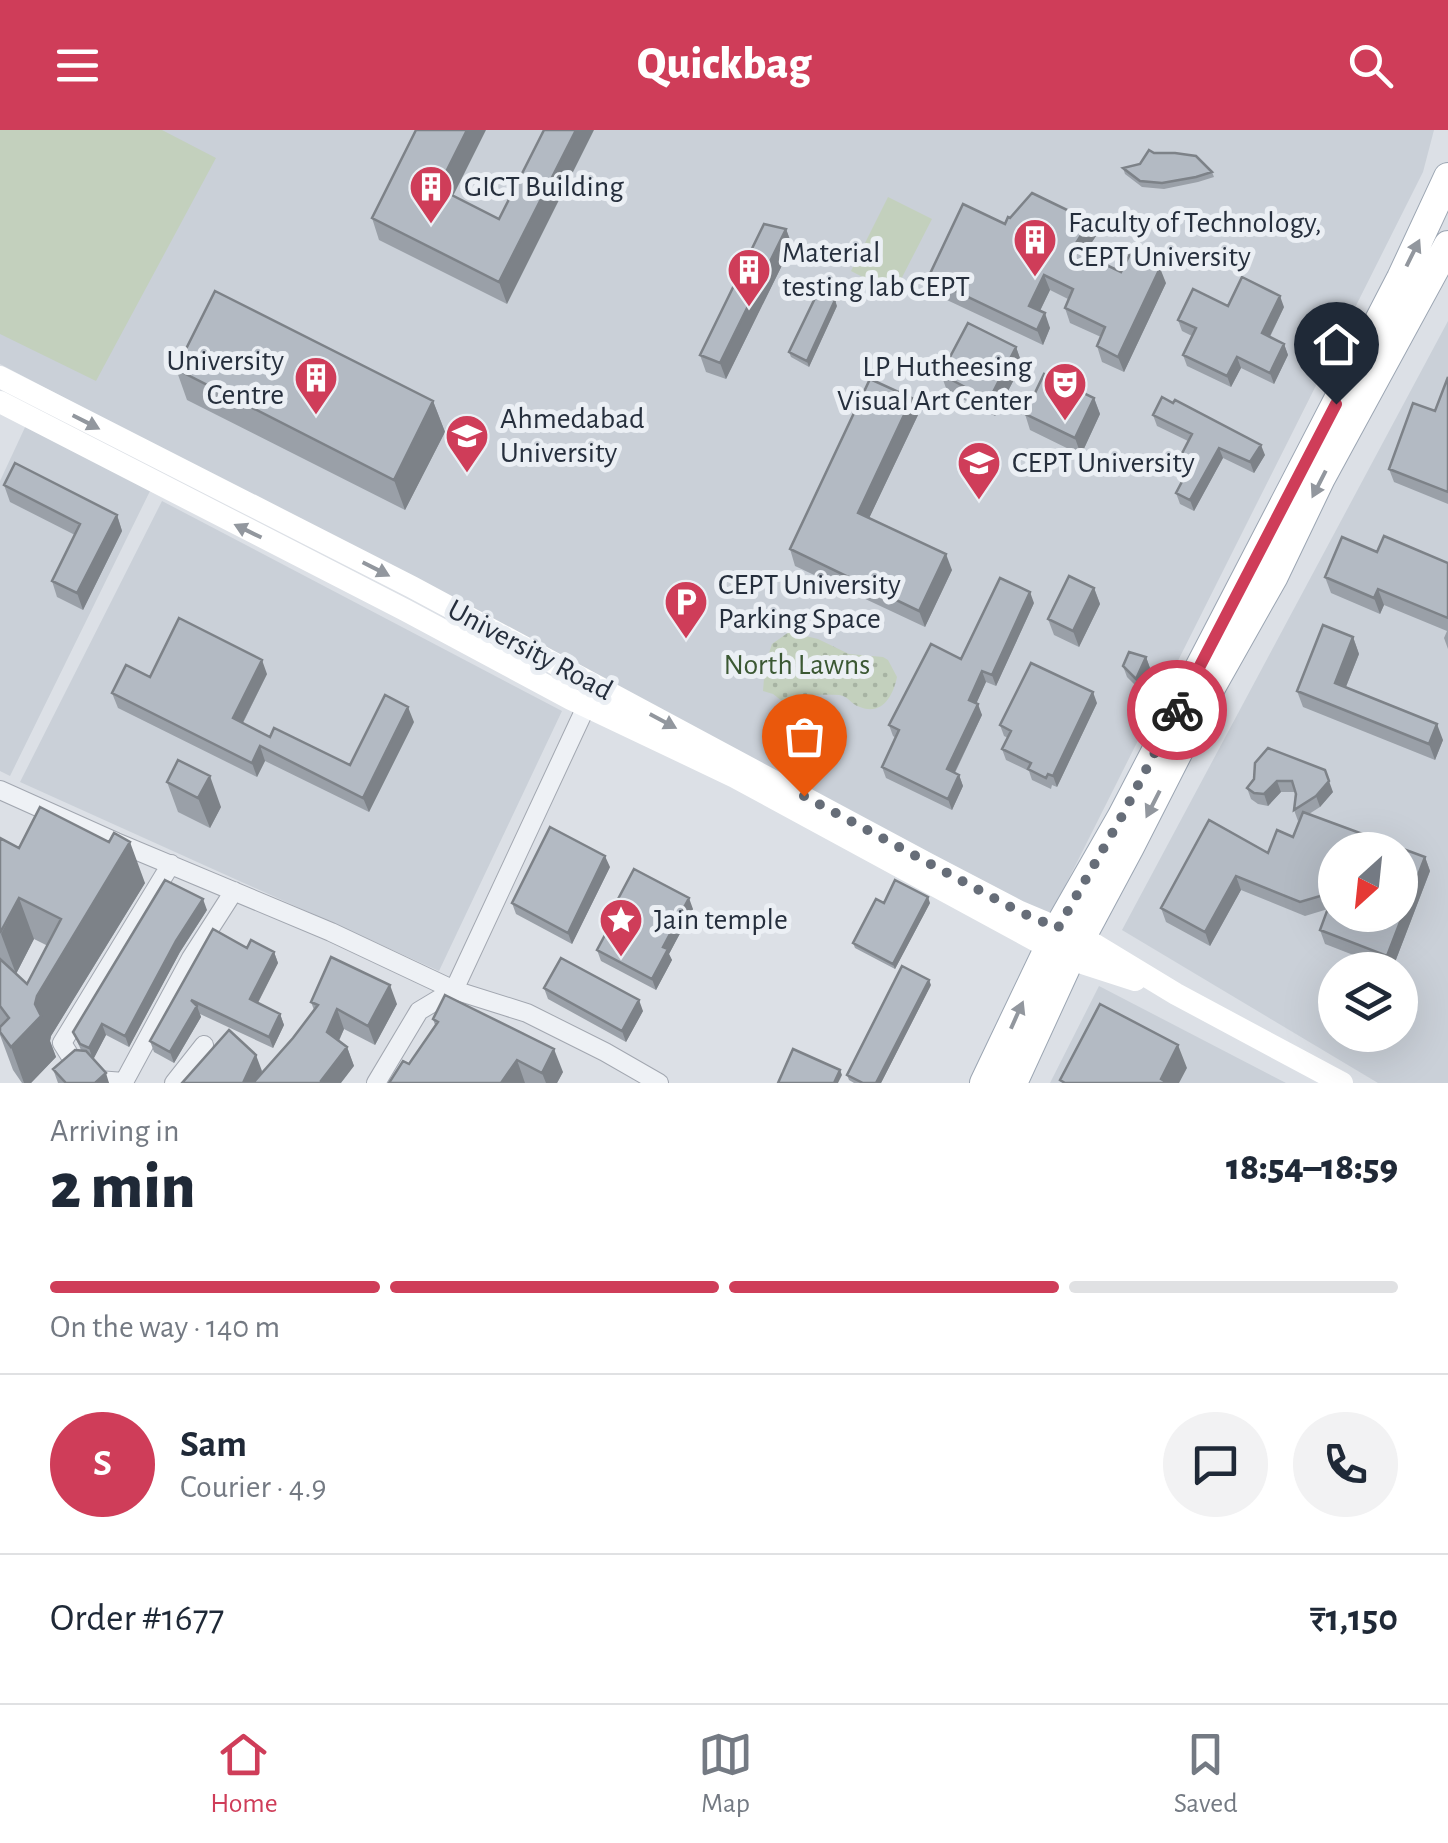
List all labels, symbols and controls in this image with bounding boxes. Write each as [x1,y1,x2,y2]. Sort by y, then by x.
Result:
icon: menu [50,38,105,93]
icon: search [1343,38,1398,93]
text: Quickbag [637,42,811,87]
building icon: GICT Building [408,164,454,225]
place label: GICT Building [464,172,624,202]
place label: Faculty of Technology, CEPT University [1068,208,1322,272]
building icon: Faculty of Technology, CEPT University [1012,217,1058,278]
place label: Material testing lab CEPT [782,238,970,302]
one-way arrow [1404,239,1421,268]
building icon: Material testing lab CEPT [726,247,772,308]
pin [1294,302,1379,405]
icon: home [1309,317,1364,372]
place label: University Centre [167,346,284,410]
place label: LP Hutheesing Visual Art Center [837,352,1032,416]
building icon: University Centre [293,355,339,416]
theatre icon: LP Hutheesing Visual Art Center [1042,361,1088,422]
place label: Ahmedabad University [500,404,645,468]
one-way arrow [72,413,101,430]
school or university icon: Ahmedabad University [444,413,490,474]
school or university icon: CEPT University [956,440,1002,501]
place label: CEPT University [1012,448,1195,478]
one-way arrow [1310,470,1327,499]
one-way arrow [233,522,262,539]
one-way arrow [362,560,391,577]
place label: CEPT University Parking Space [718,570,901,634]
parking icon: CEPT University Parking Space [663,579,709,640]
street label: University Road [443,594,617,706]
park label: North Lawns [724,650,870,680]
courier [1127,660,1227,760]
icon: bike [1150,683,1205,738]
pin [762,694,847,797]
icon: bag [777,709,832,764]
one-way arrow [649,712,678,729]
one-way arrow [1145,789,1162,818]
north arrow [1318,832,1418,932]
map controls [1318,832,1418,1052]
place icon: Jain temple [598,897,644,958]
place label: Jain temple [654,905,788,935]
button: layers [1318,952,1418,1052]
one-way arrow [1008,1000,1025,1029]
text: Arriving in [50,1115,179,1147]
text: 18:54–18:59 [1226,1149,1398,1187]
text: 2 min [50,1155,196,1220]
text: On the way · 140 m [50,1311,280,1343]
button: chat [1163,1412,1268,1517]
button: phone [1293,1412,1398,1517]
text: Sam [180,1426,247,1464]
text: S [93,1445,112,1483]
text: Courier · 4.9 [180,1471,327,1503]
text: Order #1677 [50,1600,224,1638]
text: ₹1,150 [1310,1600,1398,1638]
tab: Home [210,1727,278,1821]
tab: Map [698,1727,753,1821]
tab: Saved [1174,1727,1238,1821]

